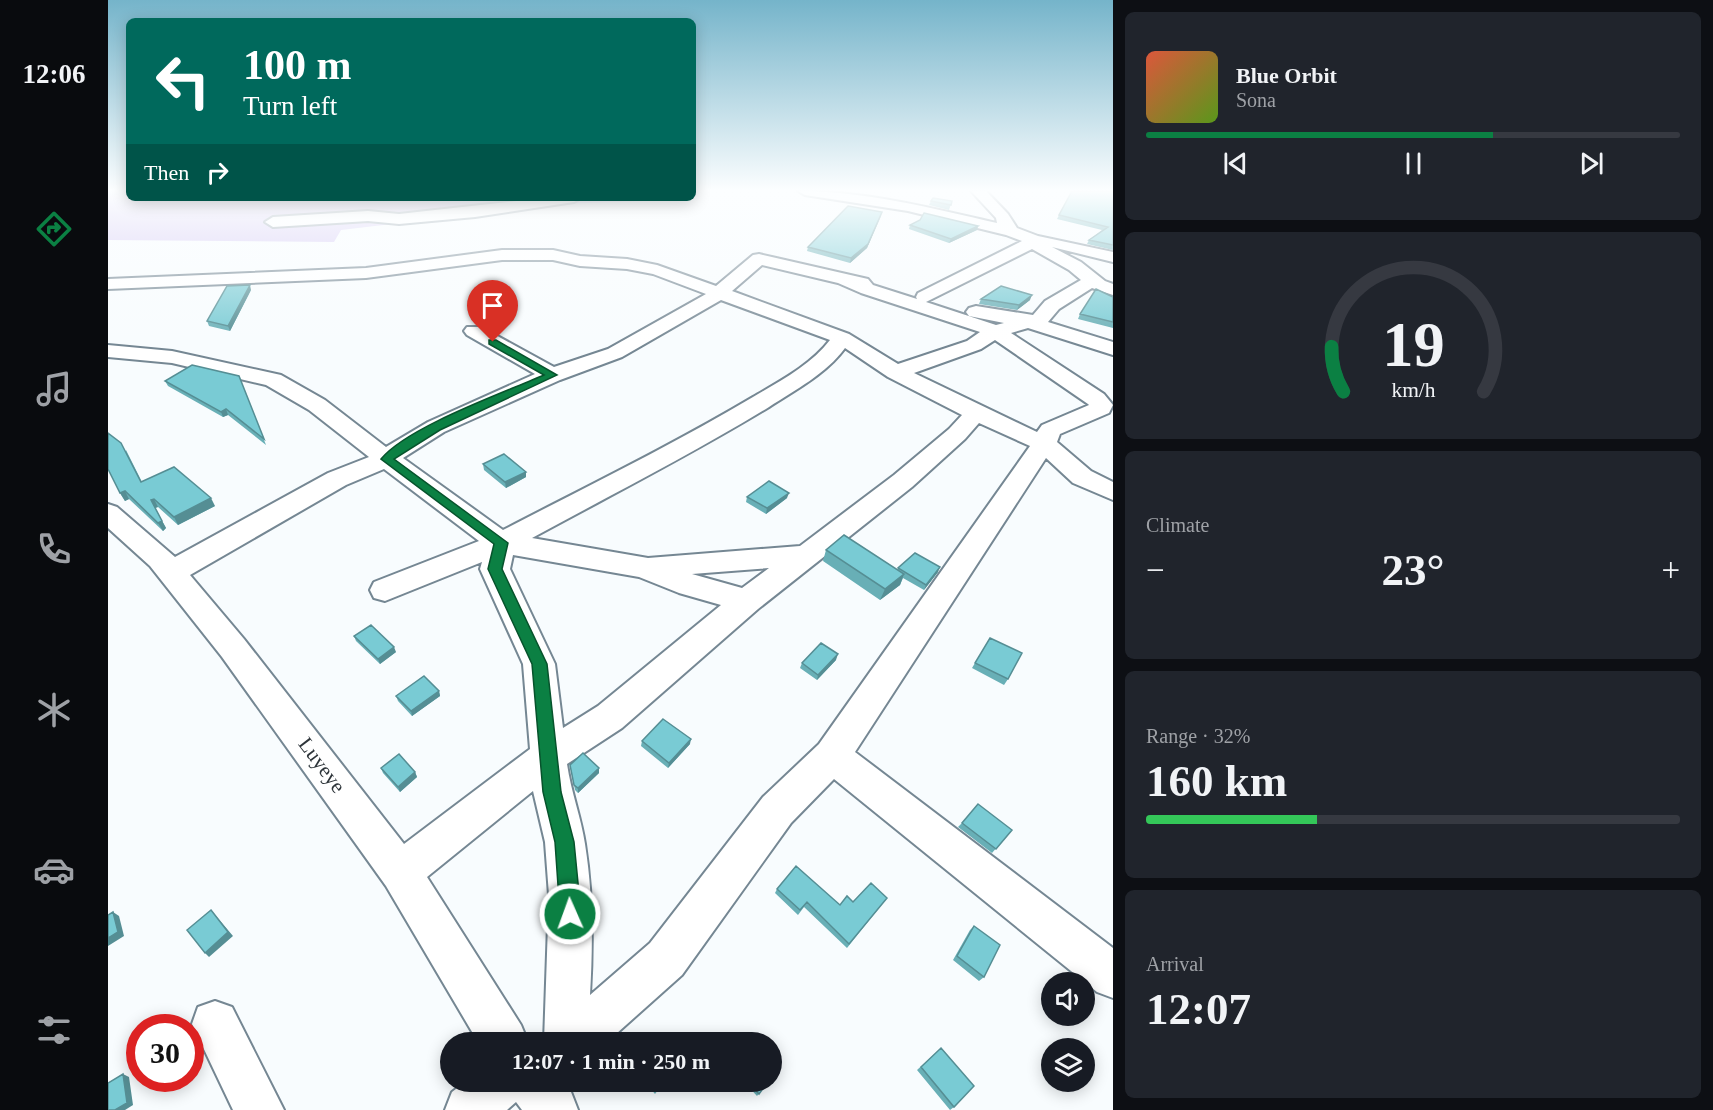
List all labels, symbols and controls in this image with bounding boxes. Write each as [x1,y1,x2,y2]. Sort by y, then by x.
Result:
icon: left [144,42,222,120]
text: 100 m [243,42,352,88]
text: 12:06 [23,59,86,89]
text: Blue Orbit [1236,63,1337,88]
text: Sona [1236,89,1276,111]
text: Turn left [243,91,337,121]
icon: previous [1219,147,1252,180]
icon: pause [1397,147,1430,180]
icon: next [1575,147,1608,180]
icon: right [201,156,234,189]
text: Then [144,160,189,185]
icon: directions [33,208,75,250]
pin [467,280,518,342]
icon: arrive [476,289,509,322]
text: 19 [1382,311,1444,380]
icon: music [33,368,75,410]
text: km/h [1391,379,1435,403]
text: Climate [1146,514,1209,536]
icon: phone [33,528,75,570]
text: 23° [1382,545,1445,595]
text: − [1146,552,1165,588]
text: + [1661,552,1680,588]
icon: climate [33,689,75,731]
text: Range · 32% [1146,725,1250,747]
street label: Luyeye [293,733,351,797]
text: 160 km [1146,756,1287,806]
icon: car [33,849,75,891]
position arrow [538,882,602,946]
text: Arrival [1146,953,1204,975]
map controls [1041,972,1095,1092]
button: sound [1041,972,1095,1026]
text: 12:07 [1146,984,1251,1034]
icon: filters [33,1009,75,1051]
speed limit sign: 30 [126,1014,204,1092]
button: layers [1041,1038,1095,1092]
text: 12:07 · 1 min · 250 m [512,1049,710,1074]

